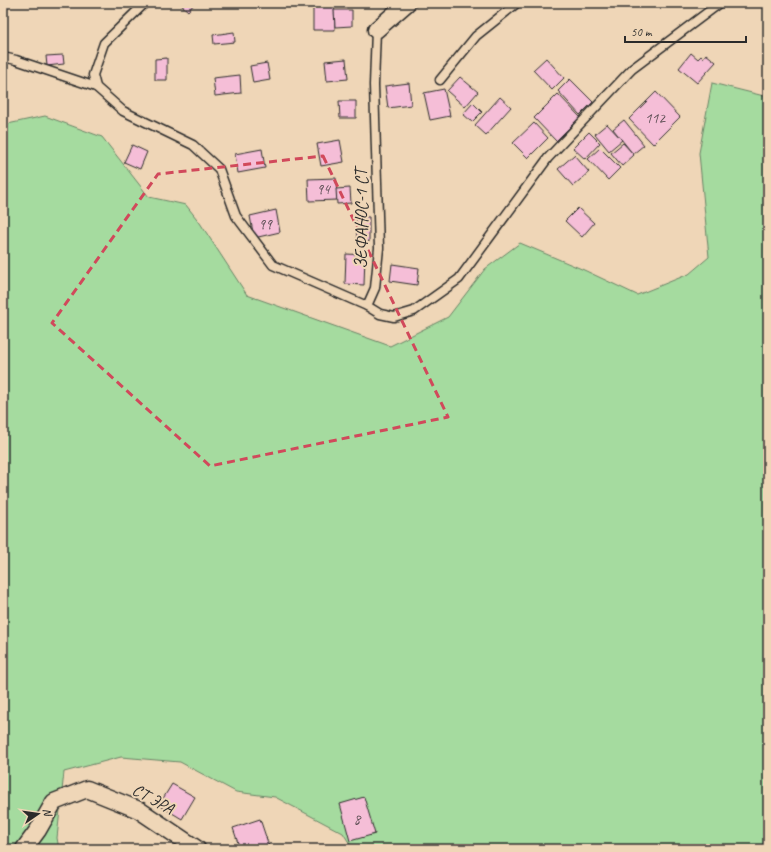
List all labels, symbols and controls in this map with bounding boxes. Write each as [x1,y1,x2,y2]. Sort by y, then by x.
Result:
scale bar [625,18,746,44]
text: 50 m [631,24,653,40]
house number: 112 [645,109,666,128]
street label: ЗЕФАНОС-1 СТ [351,165,372,269]
house number: 94 [316,180,331,199]
house number: 99 [258,215,273,234]
street label: СТ ЭРА [129,779,179,820]
north arrow [18,794,58,834]
text: N [40,807,56,819]
house number: 8 [354,810,362,829]

